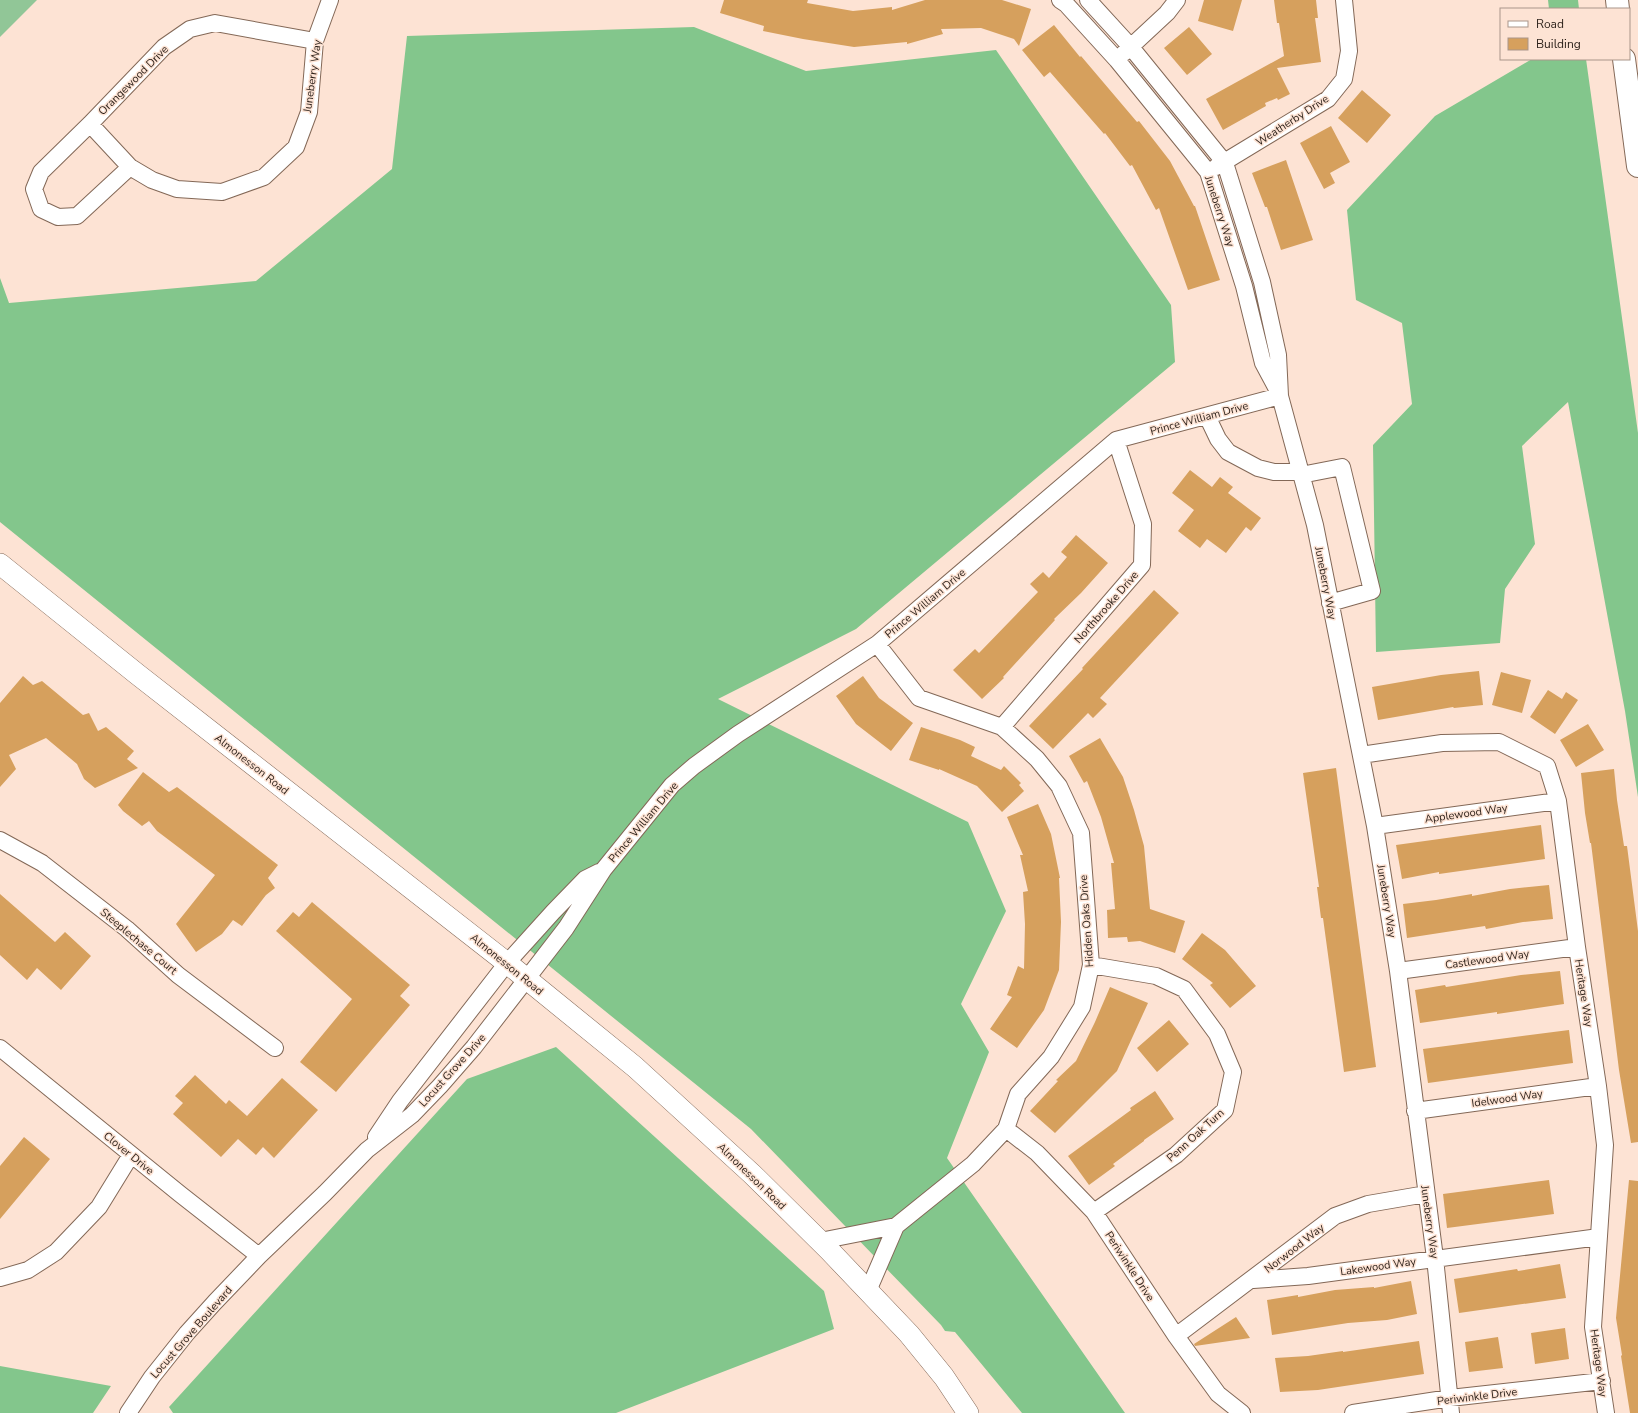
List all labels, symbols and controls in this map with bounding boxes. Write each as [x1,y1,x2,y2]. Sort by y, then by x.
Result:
legend [1500,8,1630,60]
text: Road [1536,16,1564,32]
text: Building [1536,36,1581,52]
street label: Juneberry Way [300,38,325,115]
street label: Orangewood Drive [95,42,172,119]
street label: Weatherby Drive [1253,91,1332,150]
street label: Juneberry Way [1201,173,1238,249]
street label: Prince William Drive [1148,398,1250,439]
street label: Juneberry Way [1311,545,1340,621]
street label: Prince William Drive [882,565,969,642]
street label: Northbrooke Drive [1071,568,1142,647]
street label: Almonesson Road [212,731,292,798]
street label: Prince William Drive [605,779,682,866]
street label: Applewood Way [1424,800,1509,827]
street label: Juneberry Way [1373,863,1400,939]
street label: Hidden Oaks Drive [1076,874,1097,968]
street label: Steeplechase Court [97,905,180,978]
street label: Almonesson Road [467,930,546,999]
street label: Castlewood Way [1444,946,1530,973]
street label: Heritage Way [1571,958,1596,1028]
street label: Locust Grove Drive [416,1030,489,1110]
street label: Idelwood Way [1470,1086,1544,1111]
street label: Penn Oak Turn [1163,1105,1227,1165]
street label: Clover Drive [100,1128,157,1178]
street label: Almonesson Road [714,1140,789,1213]
street label: Juneberry Way [1417,1184,1442,1260]
street label: Norwood Way [1261,1220,1328,1276]
street label: Periwinkle Drive [1101,1228,1158,1304]
street label: Lakewood Way [1339,1254,1417,1279]
street label: Locust Grove Boulevard [147,1283,236,1382]
street label: Heritage Way [1586,1328,1611,1398]
street label: Periwinkle Drive [1436,1384,1518,1409]

